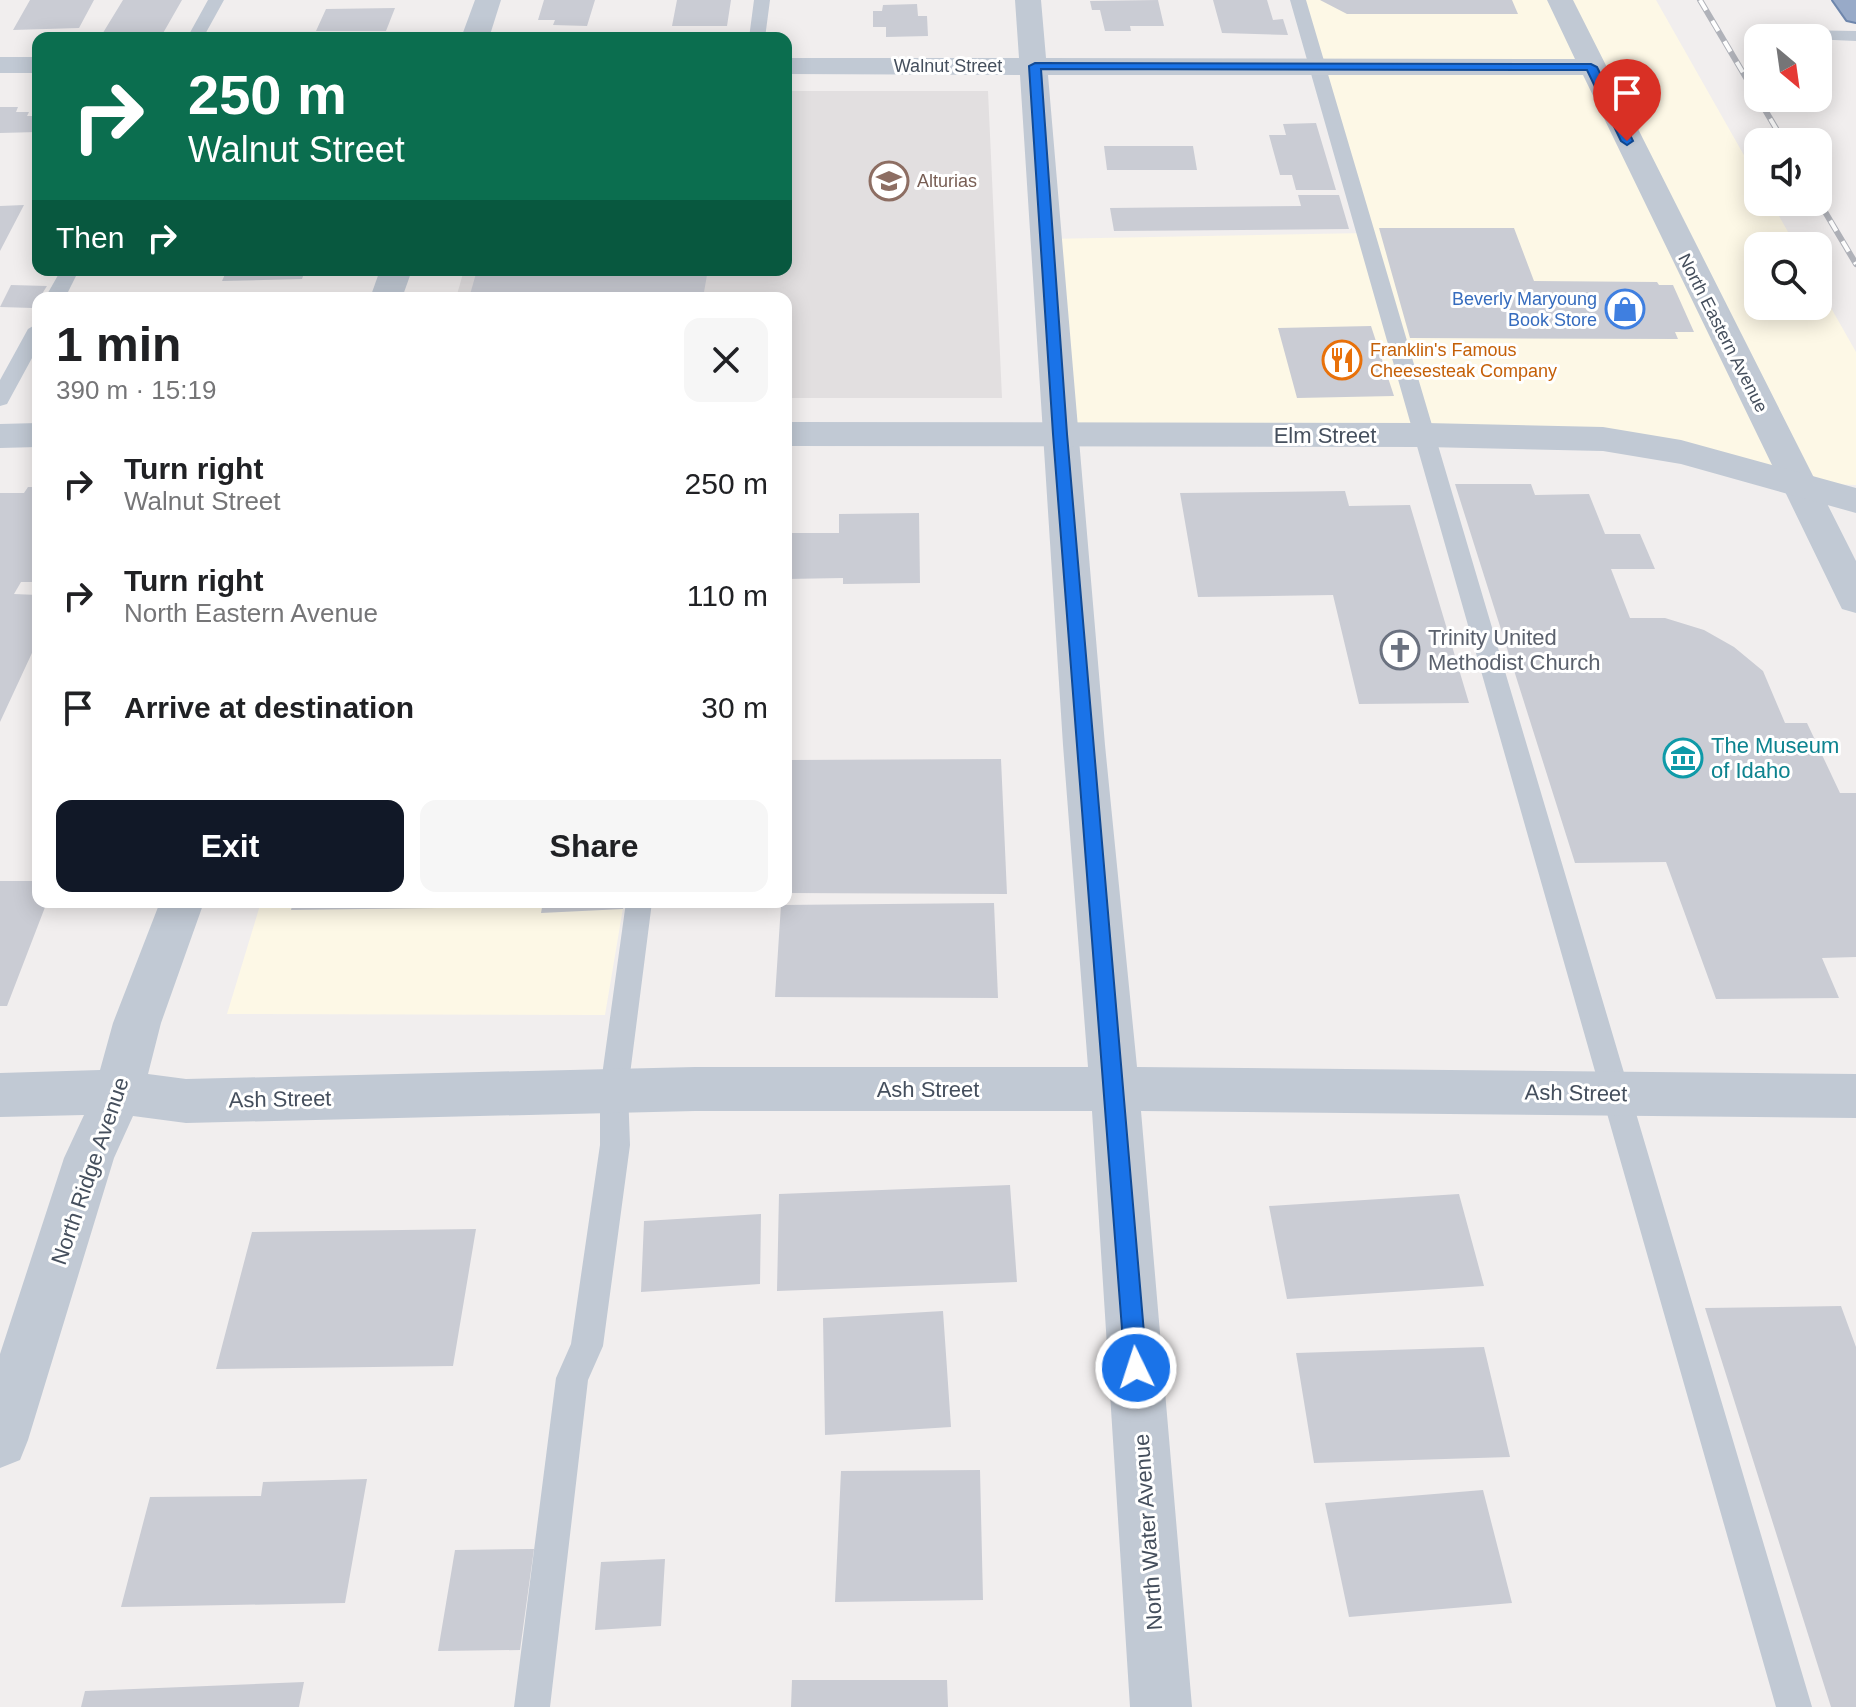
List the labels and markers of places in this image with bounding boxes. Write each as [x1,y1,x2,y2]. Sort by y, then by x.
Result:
pin [1593,59,1661,141]
school or university icon: Alturias [868,160,910,202]
place label: Alturias [917,171,977,191]
shop icon: Beverly Maryoung Book Store [1604,288,1646,330]
place label: Beverly Maryoung Book Store [1452,289,1597,330]
restaurant icon: Franklin's Famous Cheesesteak Company [1321,339,1363,381]
place label: Franklin's Famous Cheesesteak Company [1370,340,1557,381]
place label: Trinity United Methodist Church [1428,625,1600,675]
church icon: Trinity United Methodist Church [1379,629,1421,671]
place label: The Museum of Idaho [1711,733,1839,783]
museum icon: The Museum of Idaho [1662,737,1704,779]

